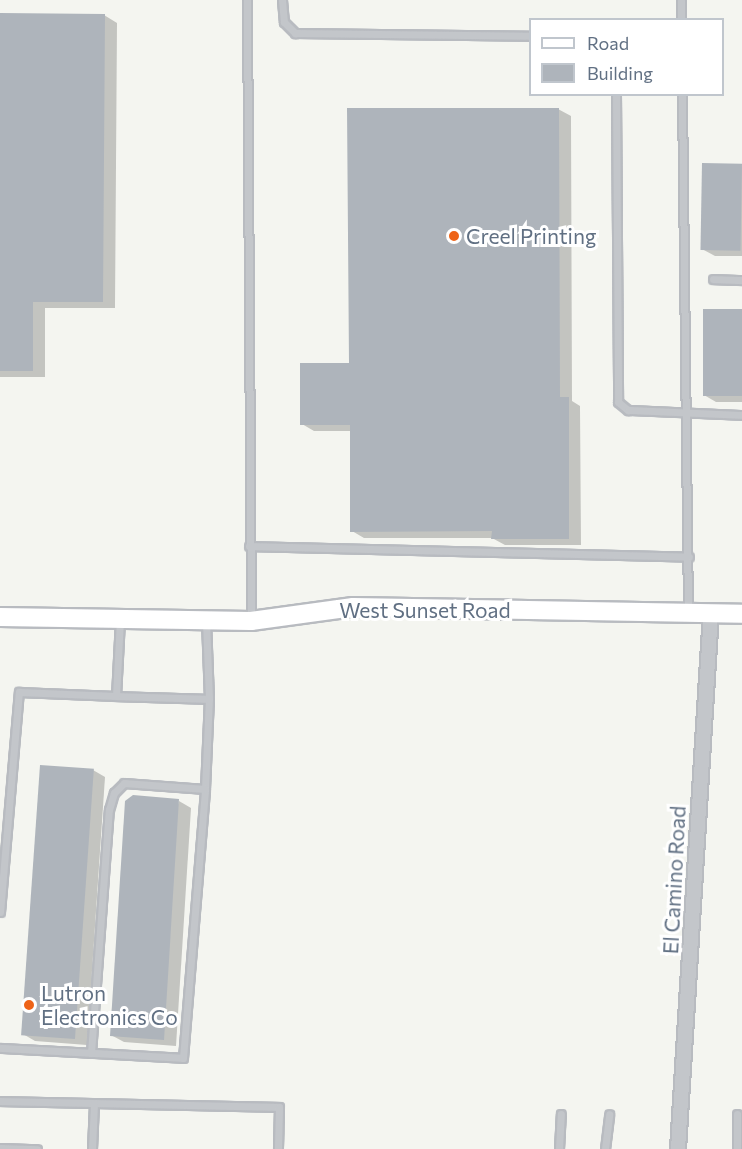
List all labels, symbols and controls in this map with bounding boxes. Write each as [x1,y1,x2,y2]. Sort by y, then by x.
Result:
legend [529,18,724,96]
text: Road [587,32,629,54]
text: Building [587,62,653,84]
place label: Creel Printing [466,223,596,249]
marker: Creel Printing [447,229,461,243]
street label: West Sunset Road [339,597,511,623]
street label: El Camino Road [658,805,690,955]
place label: Lutron Electronics Co [41,980,178,1030]
marker: Lutron Electronics Co [22,998,36,1012]

